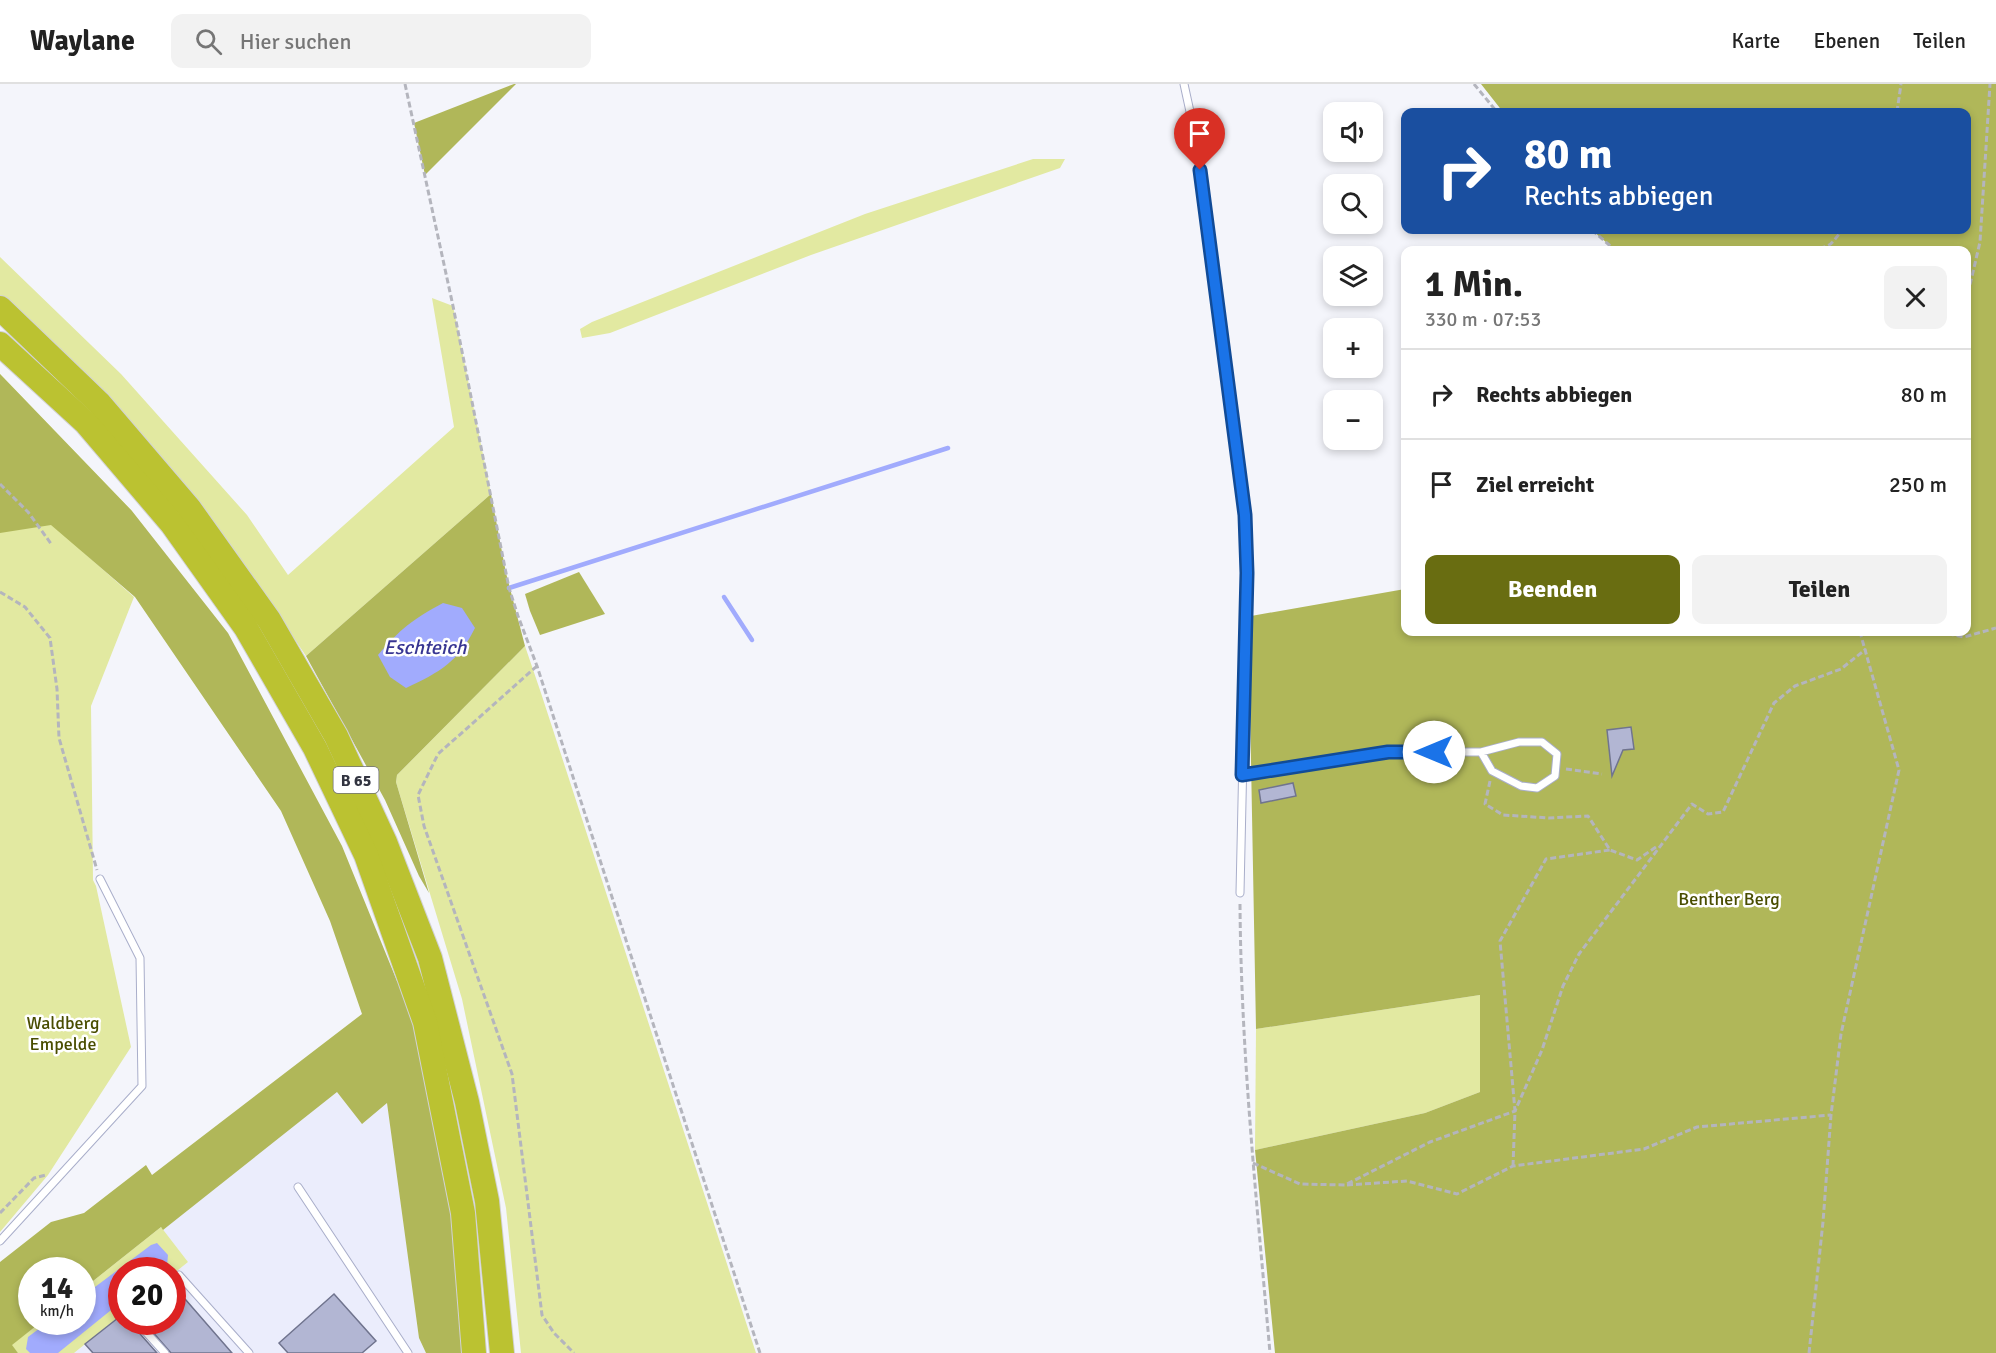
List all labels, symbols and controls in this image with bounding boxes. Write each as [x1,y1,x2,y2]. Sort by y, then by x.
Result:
search box [171,14,591,68]
text: Waylane [30,24,135,58]
icon: search [192,25,225,58]
text: Hier suchen [240,28,352,55]
text: Karte [1731,28,1780,54]
text: Ebenen [1813,28,1880,54]
text: Teilen [1913,28,1966,54]
map controls [1323,102,1383,450]
button: sound [1323,102,1383,162]
pin [1174,108,1225,170]
icon: arrive [1183,117,1216,150]
text: 80 m [1524,129,1613,180]
icon: right [1425,132,1503,210]
button: search [1323,174,1383,234]
text: Rechts abbiegen [1524,180,1714,213]
button: layers [1323,246,1383,306]
text: 1 Min. [1425,262,1523,307]
button: close [1884,266,1947,329]
text: 330 m · 07:53 [1425,307,1541,332]
button: + [1323,318,1383,378]
icon: right [1425,378,1458,411]
text: Rechts abbiegen [1476,381,1632,408]
text: 80 m [1901,381,1947,408]
button: − [1323,390,1383,450]
icon: arrive [1425,468,1458,501]
text: Ziel erreicht [1476,471,1594,498]
text: 250 m [1889,471,1947,498]
button: Beenden [1425,555,1680,624]
button: Teilen [1692,555,1947,624]
water label: Eschteich [384,635,468,660]
position arrow [1402,720,1466,784]
road number: B 65 [334,767,378,793]
park label: Benther Berg [1678,888,1780,910]
park label: Waldberg Empelde [27,1012,99,1055]
speed limit sign: 20 [108,1257,186,1335]
text: 14 [41,1270,73,1307]
text: km/h [40,1302,74,1320]

